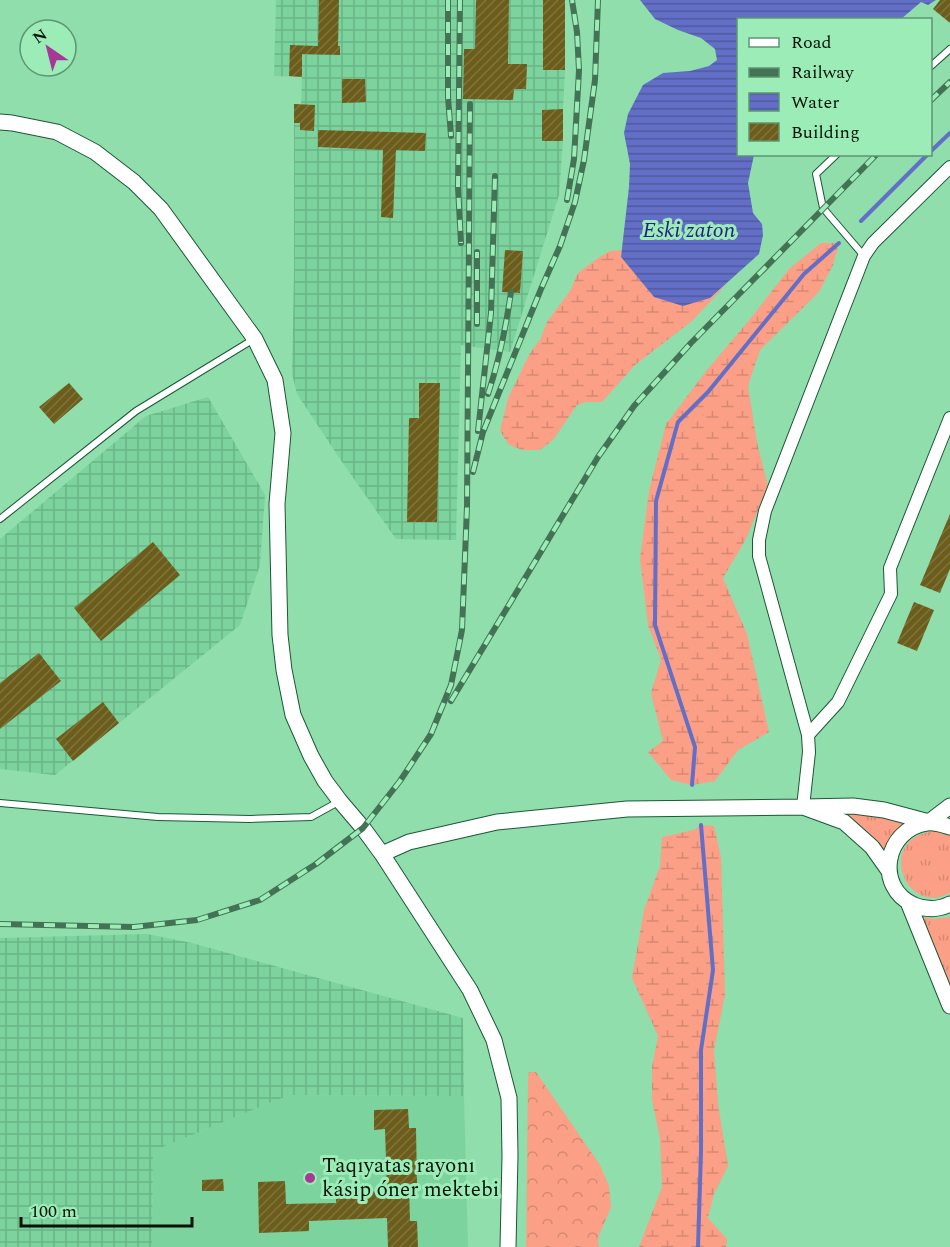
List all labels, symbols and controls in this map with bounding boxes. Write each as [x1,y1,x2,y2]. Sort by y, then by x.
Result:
north arrow [18,18,78,78]
legend [737,18,932,156]
text: N [28,23,52,50]
text: Road [791,29,832,56]
text: Railway [791,59,855,86]
text: Water [791,89,839,116]
text: Building [791,119,860,146]
water label: Eski zaton [643,214,736,247]
place label: Taqıyatas rayonı kásip óner mektebi [322,1150,499,1206]
marker: Taqıyatas rayonı kásip óner mektebi [303,1171,317,1185]
scale bar [21,1190,192,1228]
text: 100 m [30,1198,77,1225]

